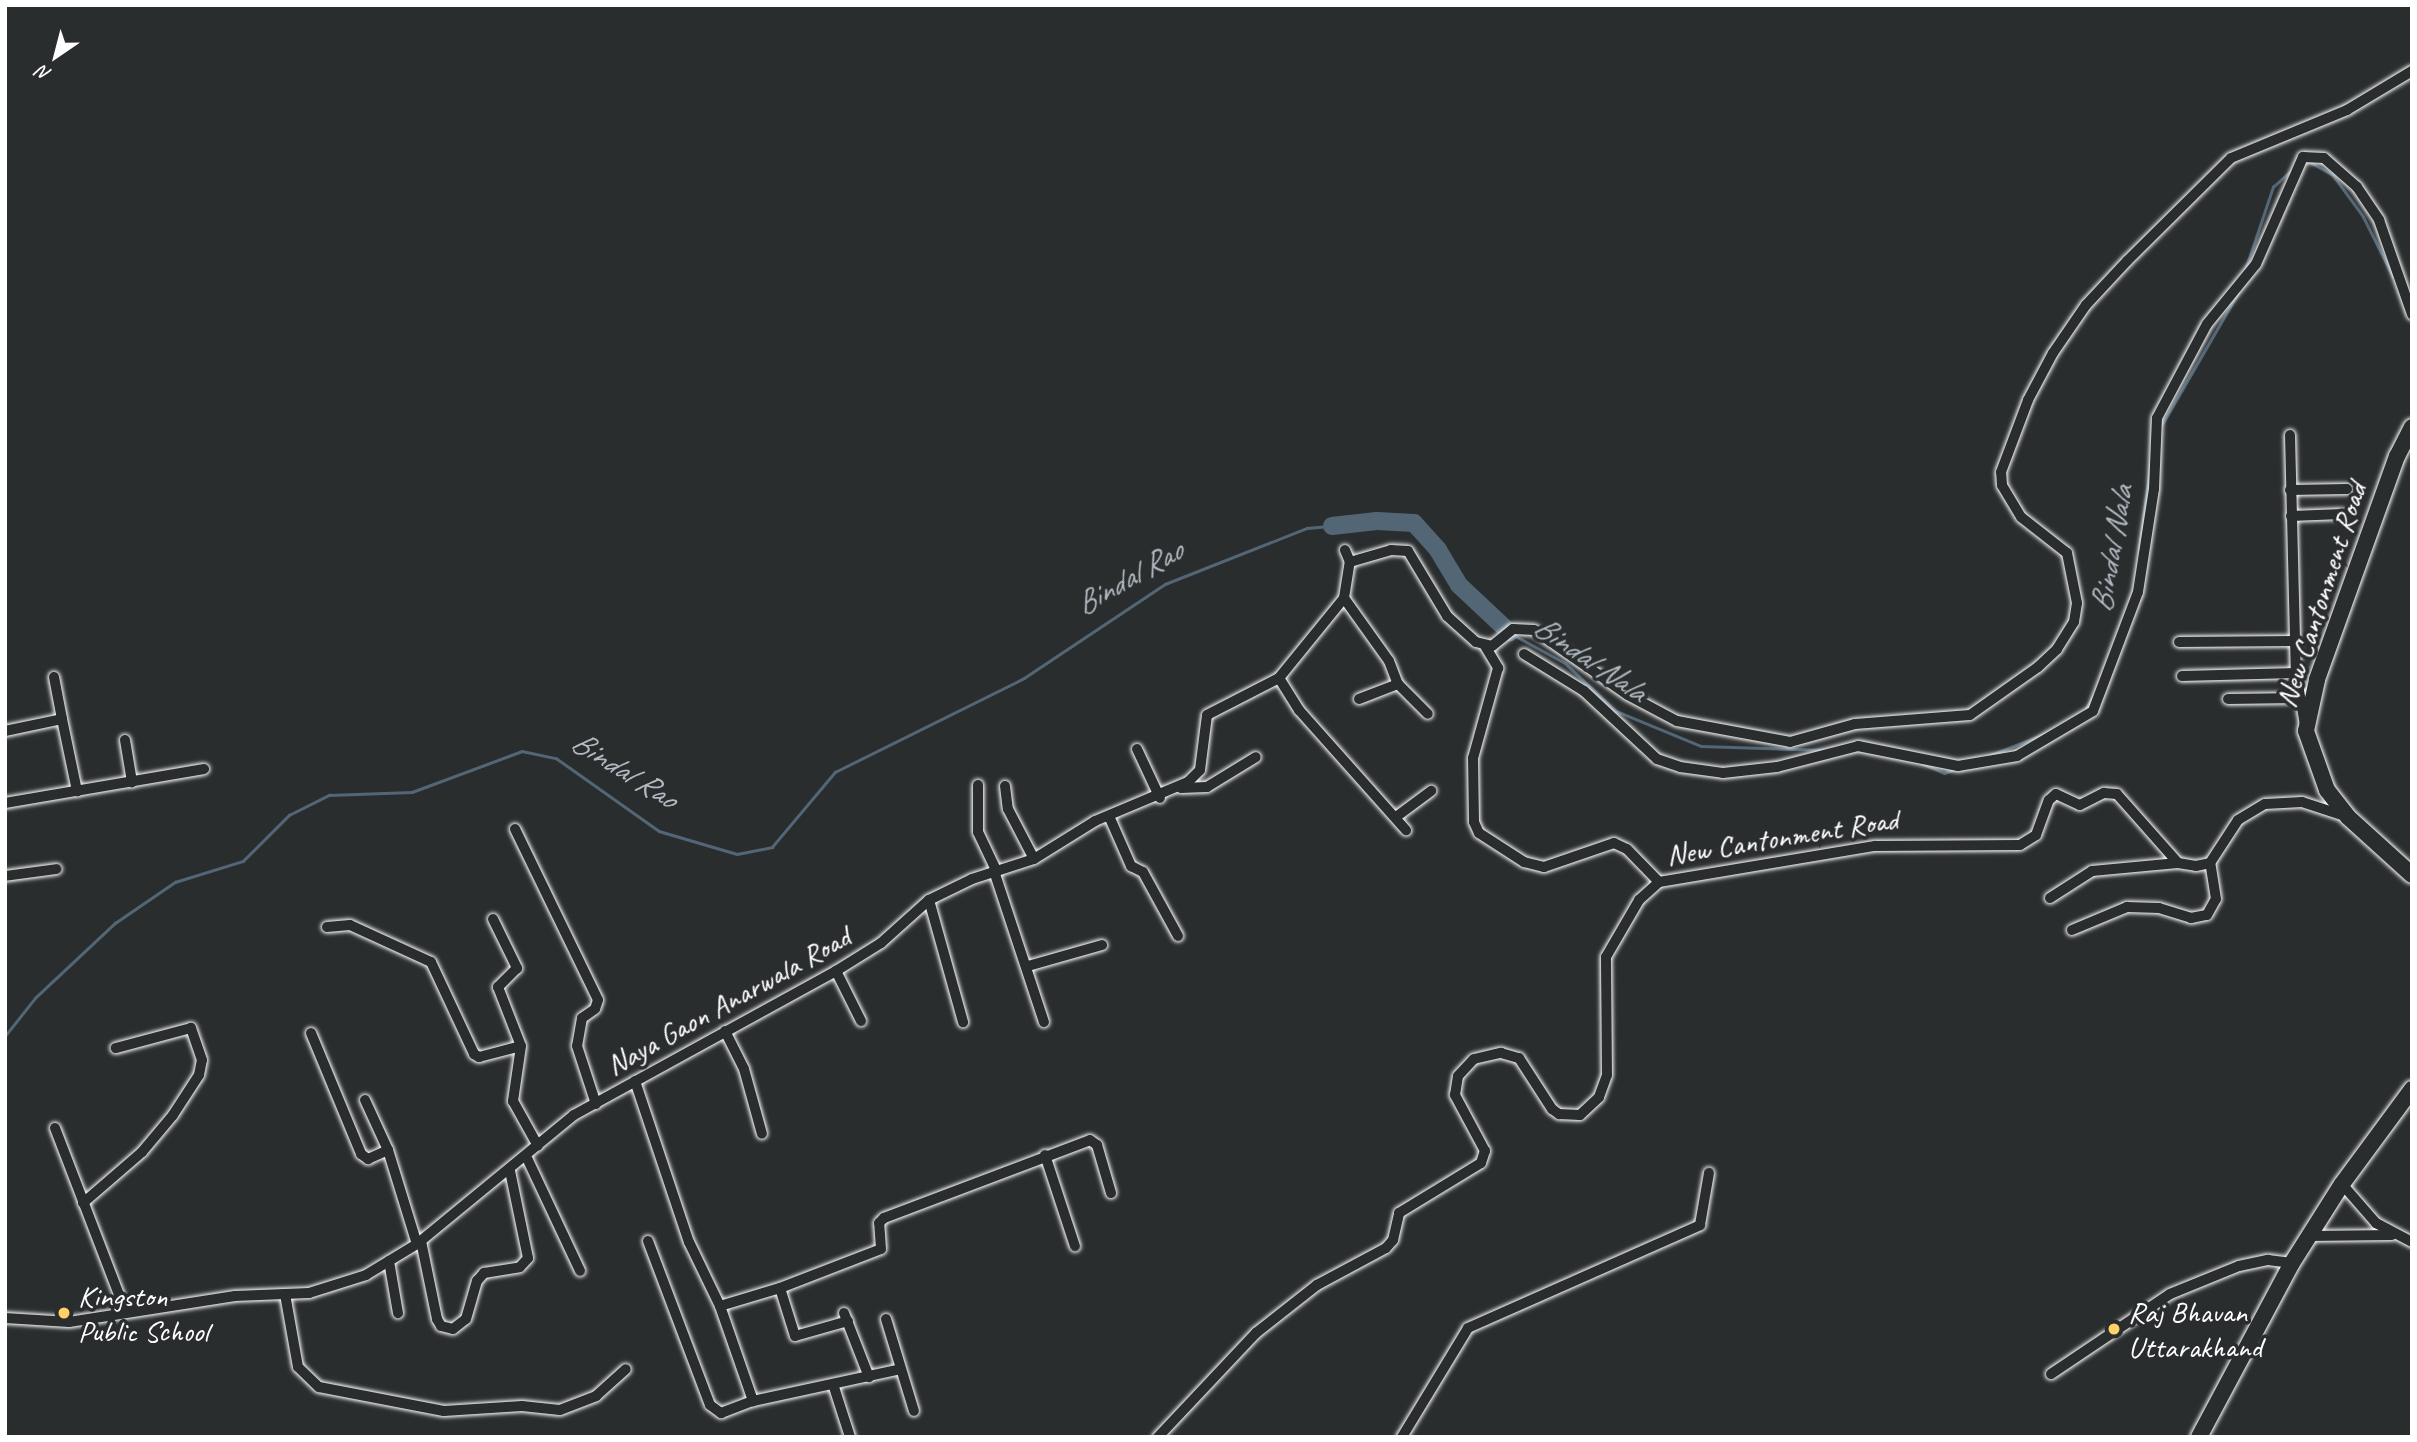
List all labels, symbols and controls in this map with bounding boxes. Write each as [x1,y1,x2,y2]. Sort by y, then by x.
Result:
north arrow [21,21,91,91]
text: N [32,60,56,86]
street label: New Cantonment Road [2268,479,2374,711]
water label: Bindal Nala [2082,483,2142,615]
water label: Bindal Rao [1068,532,1190,624]
water label: Bindal Nala [1526,607,1654,711]
water label: Bindal Rao [564,722,684,818]
street label: New Cantonment Road [1664,801,1900,873]
street label: Naya Gaon Anarwala Road [600,919,856,1083]
place label: Kingston Public School [78,1278,208,1348]
place label: Raj Bhavan Uttarakhand [2128,1294,2262,1364]
marker: Kingston Public School [56,1305,72,1321]
marker: Raj Bhavan Uttarakhand [2106,1321,2122,1337]

